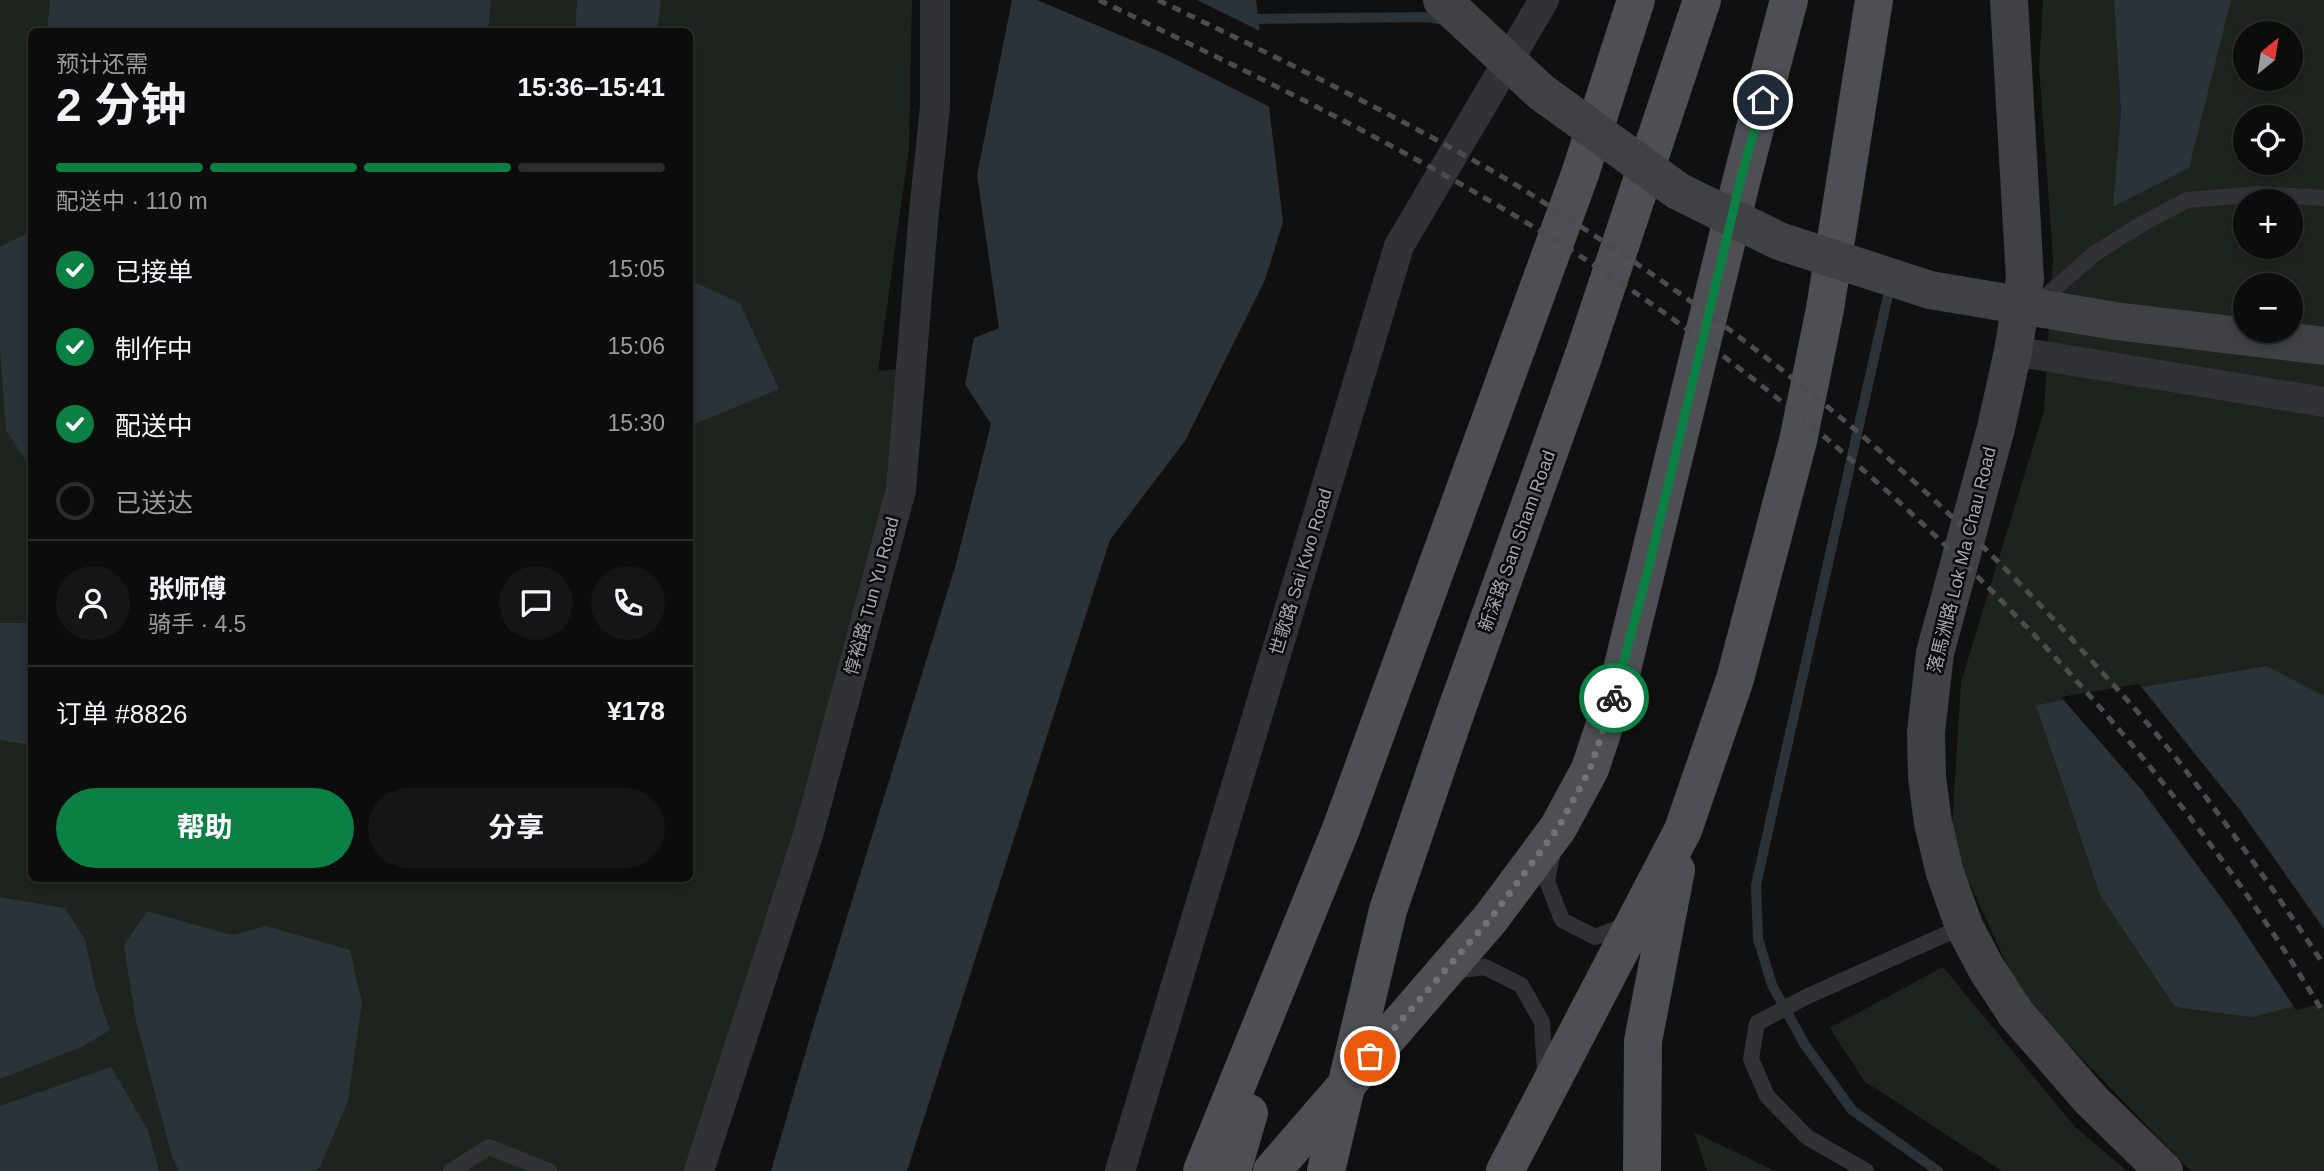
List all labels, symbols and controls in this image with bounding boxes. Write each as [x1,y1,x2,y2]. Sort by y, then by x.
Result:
north arrow [2233,21,2303,91]
map controls [2233,21,2303,343]
text: 预计还需 [56,51,148,77]
pin [1733,70,1793,130]
text: 15:36–15:41 [518,72,665,102]
text: 2 分钟 [56,79,186,131]
icon: home [1744,81,1782,119]
button: locate [2233,105,2303,175]
text: 配送中 · 110 m [56,188,208,214]
button: + [2233,189,2303,259]
icon: check [56,251,94,289]
text: 15:05 [607,256,665,282]
text: 已接单 [115,257,193,287]
button: − [2233,273,2303,343]
icon: check [56,328,94,366]
text: 15:06 [607,333,665,359]
text: 制作中 [115,334,193,364]
icon: check [56,405,94,443]
text: 15:30 [607,410,665,436]
text: 配送中 [115,411,193,441]
street label: 落馬洲路 Lok Ma Chau Road [1924,445,2000,675]
street label: 新深路 San Sham Road [1475,448,1559,634]
street label: 世歌路 Sai Kwo Road [1266,486,1336,658]
text: 已送达 [115,488,193,518]
street label: 惇裕路 Tun Yu Road [841,515,903,677]
button: person [56,566,130,640]
button: chat [499,566,573,640]
button: phone [591,566,665,640]
text: 张师傅 [148,574,226,604]
text: 骑手 · 4.5 [148,611,246,637]
courier [1579,663,1649,733]
icon: bike [1595,679,1633,717]
text: ¥178 [607,696,665,726]
text: 订单 #8826 [56,699,188,729]
button: 帮助 [56,788,354,868]
button: 分享 [368,788,665,868]
pin [1340,1026,1400,1086]
icon: bag [1351,1037,1389,1075]

